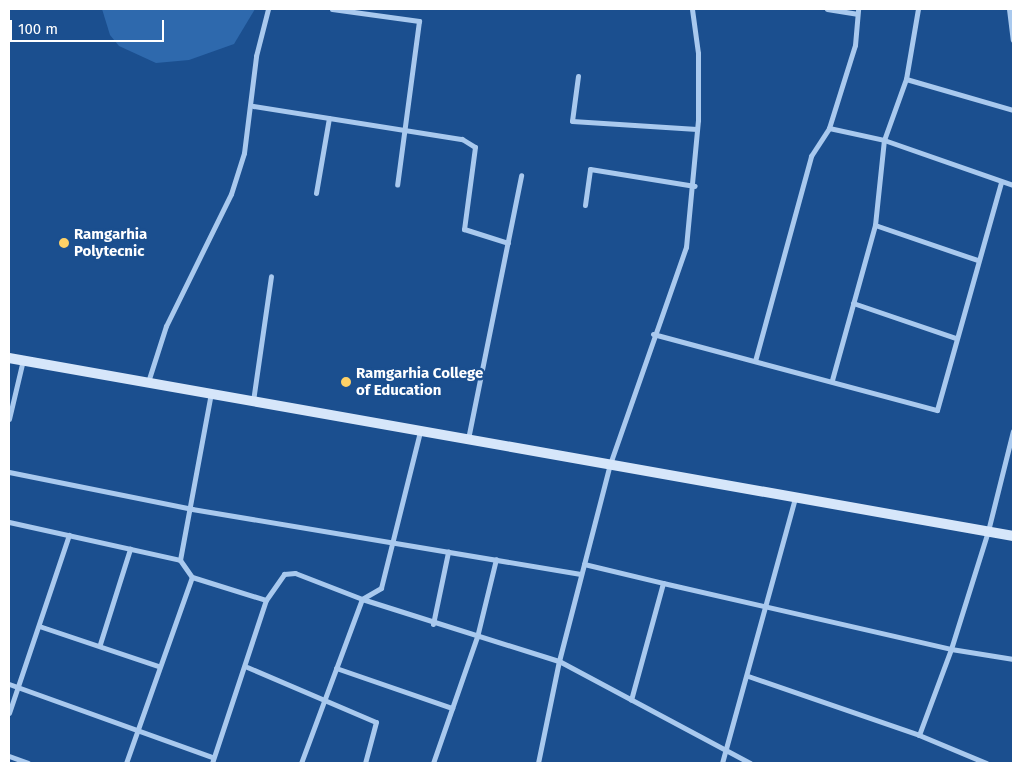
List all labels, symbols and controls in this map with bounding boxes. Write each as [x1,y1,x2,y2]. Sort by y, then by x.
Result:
scale bar [12,10,166,42]
text: 100 m [18,20,58,38]
place label: Ramgarhia Polytecnic [74,225,147,260]
marker: Ramgarhia Polytecnic [58,237,70,249]
place label: Ramgarhia College of Education [356,364,483,399]
marker: Ramgarhia College of Education [340,376,352,388]

